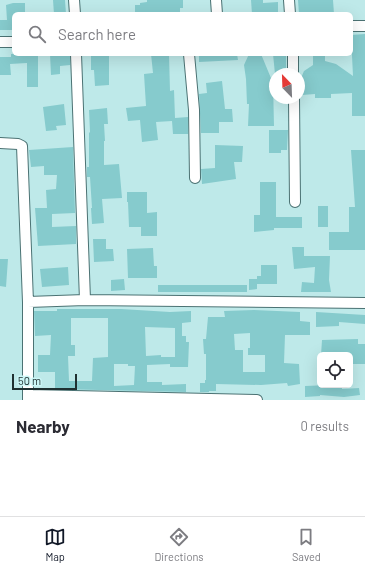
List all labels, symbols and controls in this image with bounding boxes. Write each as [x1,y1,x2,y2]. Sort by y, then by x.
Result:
search box [12,12,353,56]
icon: search [26,23,48,45]
text: Search here [58,25,136,43]
north arrow [269,68,305,104]
map controls [317,352,353,388]
button: locate [317,352,353,388]
scale bar [12,372,77,391]
text: 50 m [18,374,41,387]
text: Nearby [16,416,70,436]
text: 0 results [300,418,349,434]
tab: Map [44,526,66,563]
tab: Directions [154,526,204,563]
tab: Saved [292,526,321,563]

